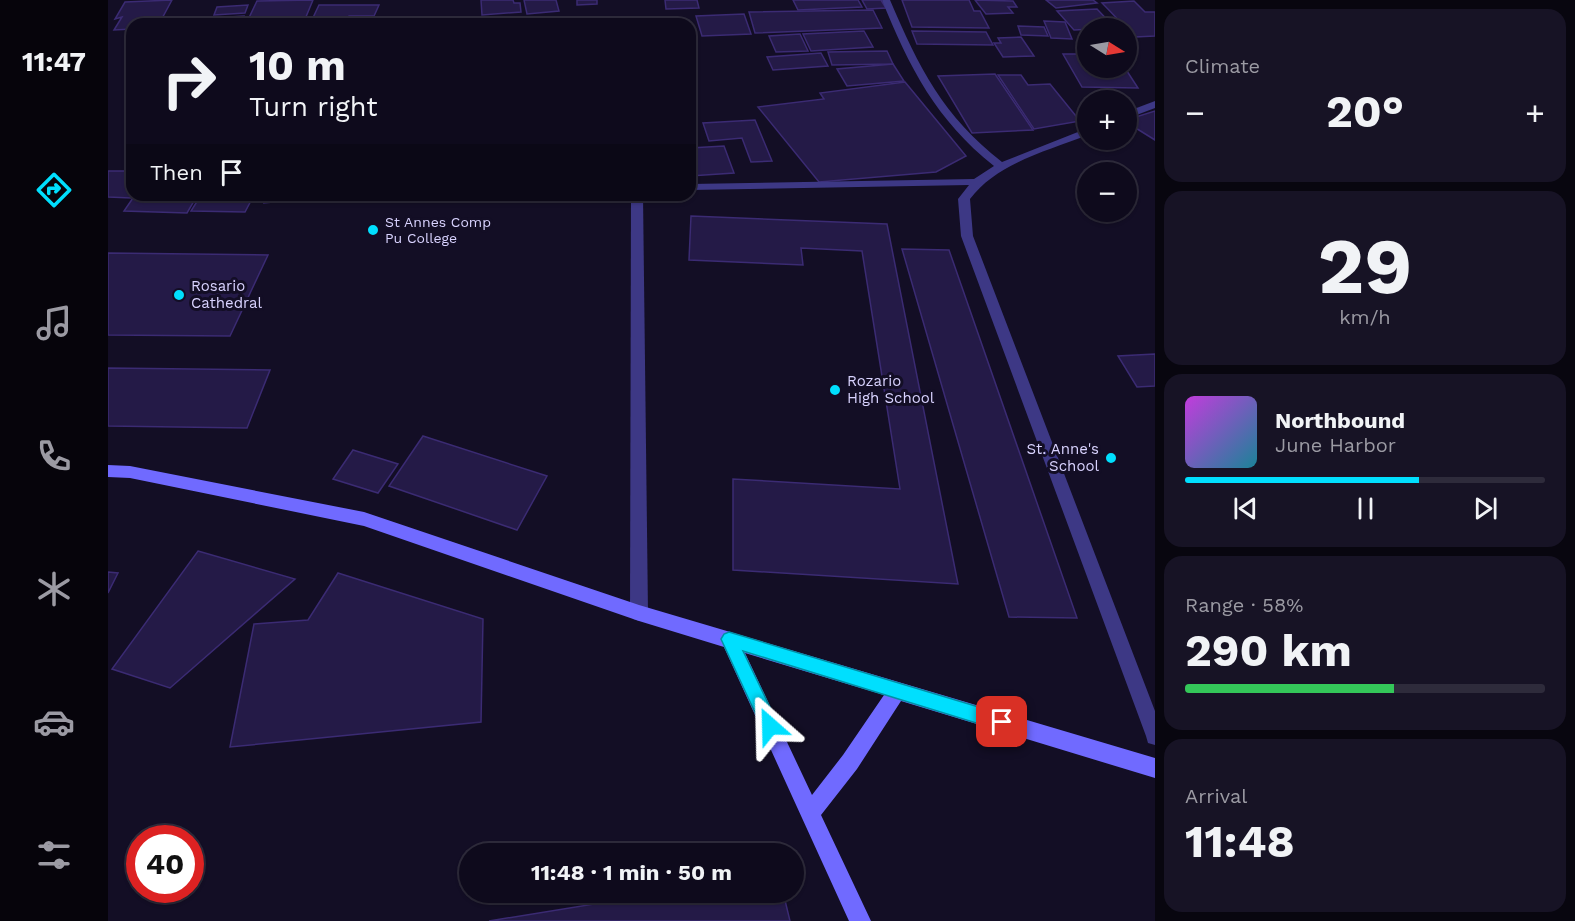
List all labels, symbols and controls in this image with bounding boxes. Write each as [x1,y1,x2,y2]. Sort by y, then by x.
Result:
north arrow [1077,18,1137,78]
map controls [1077,18,1137,222]
text: 10 m [249,41,346,90]
icon: right [150,42,228,120]
text: 11:47 [22,46,86,78]
text: Climate [1185,54,1260,78]
text: 20° [1326,85,1404,138]
button: + [1077,90,1137,150]
text: Turn right [249,91,378,123]
text: − [1185,93,1205,132]
text: + [1525,93,1545,132]
icon: arrive [215,156,248,189]
text: Then [150,160,203,185]
button: − [1077,162,1137,222]
icon: directions [33,169,75,211]
place label: St Annes Comp Pu College [385,214,491,246]
text: 29 [1318,220,1412,312]
marker: St Annes Comp Pu College [366,223,380,237]
place label: Rosario Cathedral [191,277,263,312]
marker: Rosario Cathedral [172,288,186,302]
icon: music [33,302,75,344]
text: km/h [1339,305,1391,329]
place label: Rozario High School [847,372,935,407]
marker: Rozario High School [828,383,842,397]
text: Northbound [1275,408,1405,433]
text: June Harbor [1275,433,1396,457]
icon: phone [33,435,75,477]
place label: St. Anne's School [1026,440,1099,475]
marker: St. Anne's School [1104,451,1118,465]
icon: previous [1229,492,1262,525]
icon: pause [1349,492,1382,525]
icon: next [1469,492,1502,525]
icon: climate [33,568,75,610]
text: Range · 58% [1185,593,1303,617]
text: 290 km [1185,624,1352,677]
position arrow [738,694,802,758]
pin [976,696,1027,747]
icon: car [33,701,75,743]
icon: arrive [985,705,1018,738]
text: Arrival [1185,784,1247,808]
text: 11:48 [1185,815,1295,868]
speed limit sign: 40 [126,825,204,903]
icon: filters [33,834,75,876]
text: 11:48 · 1 min · 50 m [531,860,732,885]

